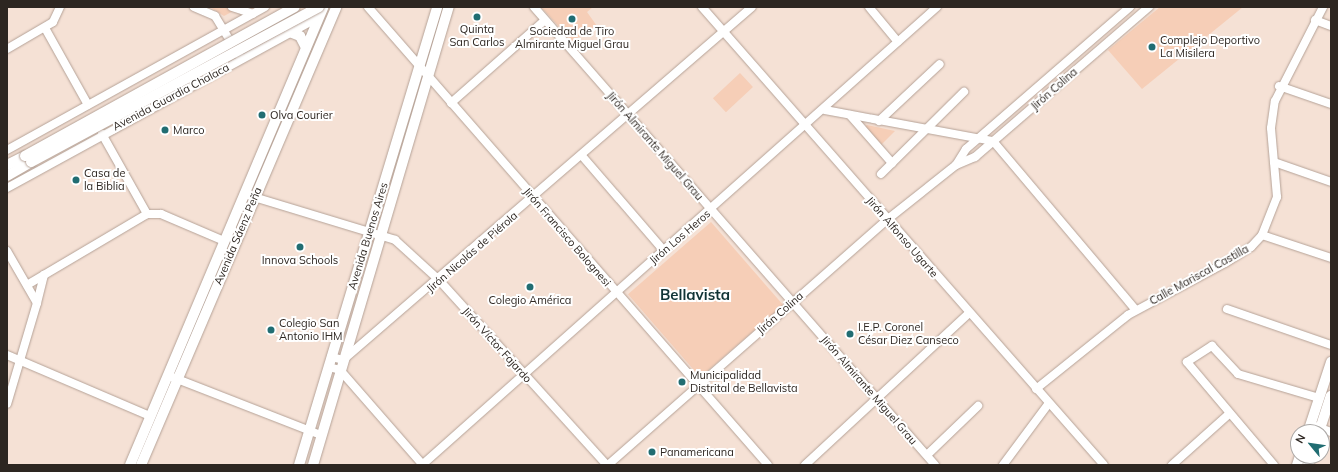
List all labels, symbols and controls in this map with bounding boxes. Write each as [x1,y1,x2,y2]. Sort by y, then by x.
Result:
marker: Quinta San Carlos [472,12,482,22]
marker: Sociedad de Tiro Almirante Miguel Grau [567,14,577,24]
place label: Quinta San Carlos [449,23,505,49]
place label: Sociedad de Tiro Almirante Miguel Grau [515,25,629,51]
place label: Complejo Deportivo La Misilera [1160,34,1260,60]
marker: Complejo Deportivo La Misilera [1147,42,1157,52]
street label: Avenida Guardia Chalaca [110,61,232,133]
street label: Jirón Colina [1028,65,1080,113]
street label: Jirón Almirante Miguel Grau [604,89,706,203]
place label: Olva Courier [270,108,333,122]
marker: Olva Courier [257,110,267,120]
place label: Marco [173,123,205,137]
marker: Marco [160,125,170,135]
place label: Casa de la Biblia [84,167,125,193]
marker: Casa de la Biblia [71,175,81,185]
street label: Avenida Buenos Aires [345,181,391,291]
street label: Avenida Sáenz Peña [211,185,265,287]
street label: Jirón Francisco Bolognesi [520,185,614,289]
street label: Jirón Alfonso Ugarte [863,194,941,280]
street label: Jirón Los Heros [647,207,713,267]
street label: Jirón Nicolás de Piérola [424,209,520,295]
marker: Innova Schools [295,242,305,252]
street label: Calle Mariscal Castilla [1147,242,1251,308]
place label: Innova Schools [262,253,338,267]
marker: Colegio América [525,282,535,292]
district label: Bellavista [660,286,730,304]
street label: Jirón Colina [754,289,806,337]
place label: Colegio América [489,293,571,307]
street label: Jirón Víctor Fajardo [460,305,534,385]
place label: Colegio San Antonio IHM [279,317,343,343]
place label: I.E.P. Coronel César Diez Canseco [858,321,959,347]
marker: Colegio San Antonio IHM [266,325,276,335]
marker: I.E.P. Coronel César Diez Canseco [845,329,855,339]
street label: Jirón Almirante Miguel Grau [818,333,920,447]
place label: Municipalidad Distrital de Bellavista [690,369,798,395]
marker: Municipalidad Distrital de Bellavista [677,377,687,387]
north arrow [1290,424,1330,464]
text: N [1292,432,1309,446]
place label: Panamericana [660,445,734,459]
marker: Panamericana [647,447,657,457]

